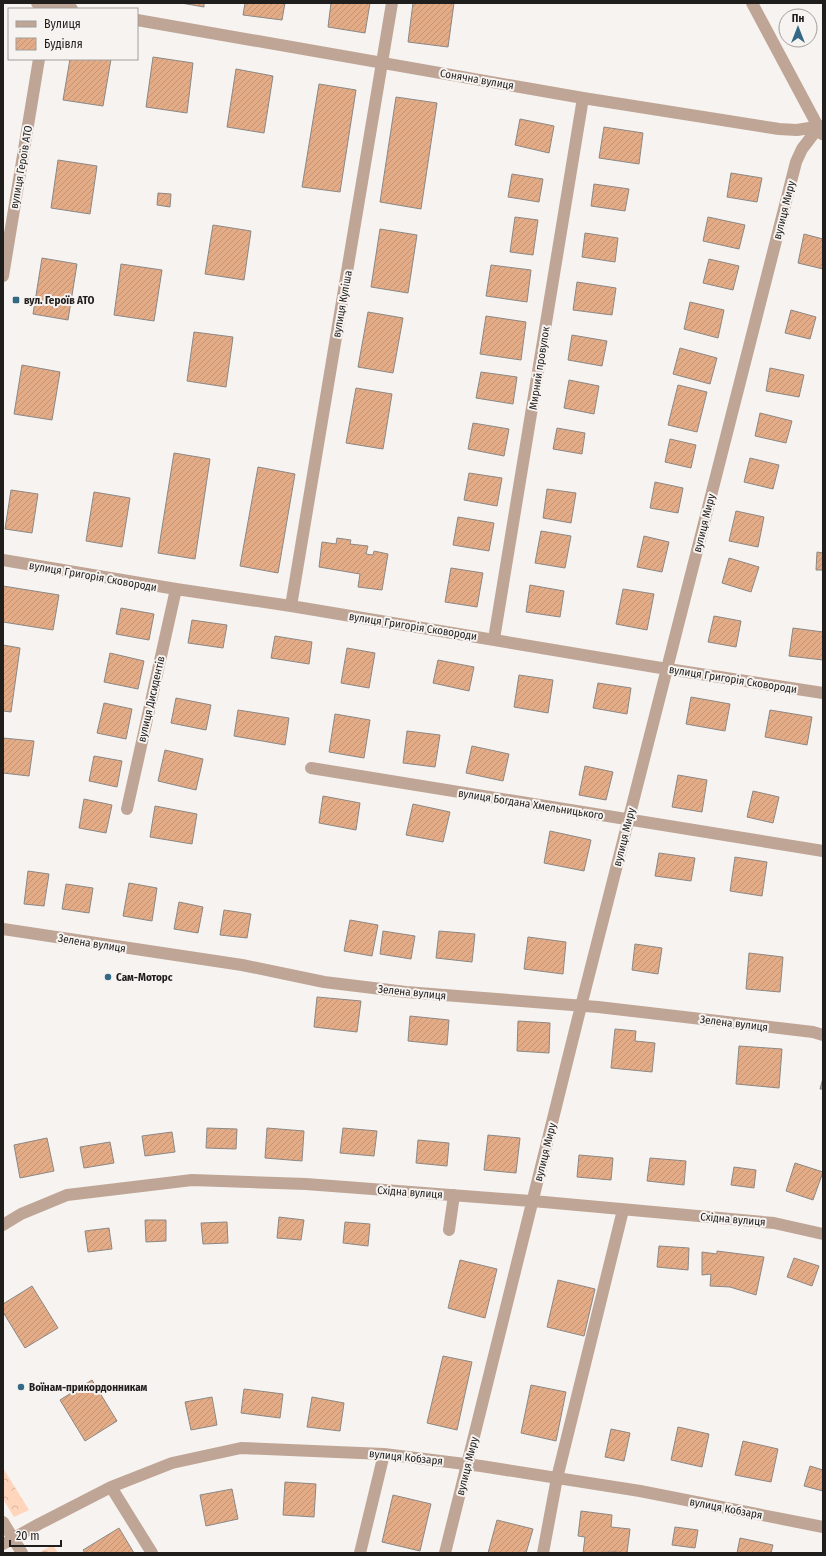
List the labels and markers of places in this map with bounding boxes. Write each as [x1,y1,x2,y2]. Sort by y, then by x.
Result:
place label: вул. Героїв АТО [24,294,94,307]
marker: вул. Героїв АТО [11,295,21,305]
place label: Сам-Моторс [116,971,173,984]
marker: Сам-Моторс [103,972,113,982]
place label: Воїнам-прикордонникам [29,1381,148,1394]
marker: Воїнам-прикордонникам [16,1382,26,1392]

